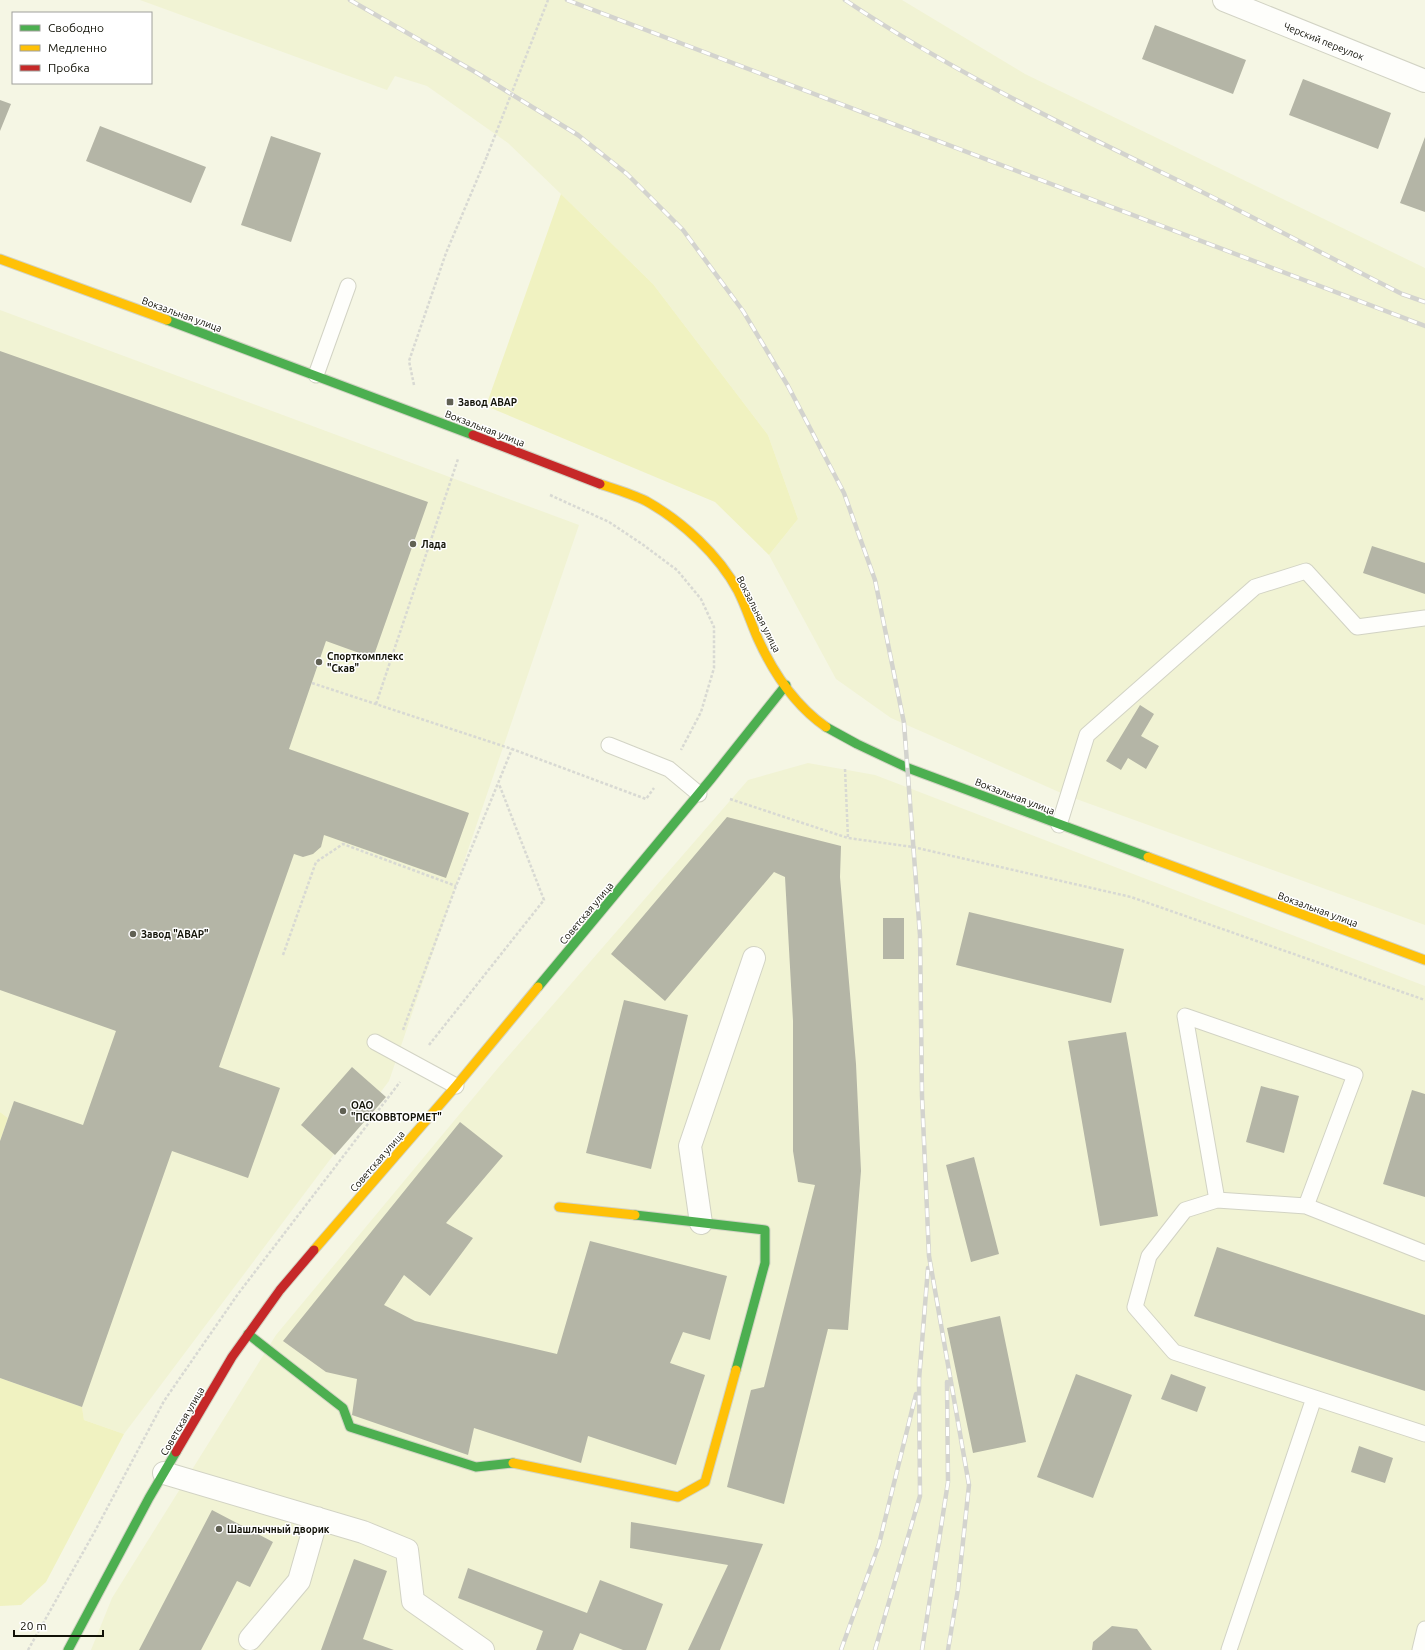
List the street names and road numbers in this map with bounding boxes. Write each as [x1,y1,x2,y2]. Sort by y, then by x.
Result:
street label: Черский переулок [1282,20,1366,63]
street label: Вокзальная улица [140,295,223,334]
street label: Вокзальная улица [443,408,526,449]
street label: Вокзальная улица [735,574,783,654]
street label: Вокзальная улица [973,776,1056,817]
street label: Советская улица [557,880,615,947]
street label: Вокзальная улица [1276,890,1359,929]
street label: Советская улица [348,1129,407,1194]
street label: Советская улица [158,1385,207,1458]

